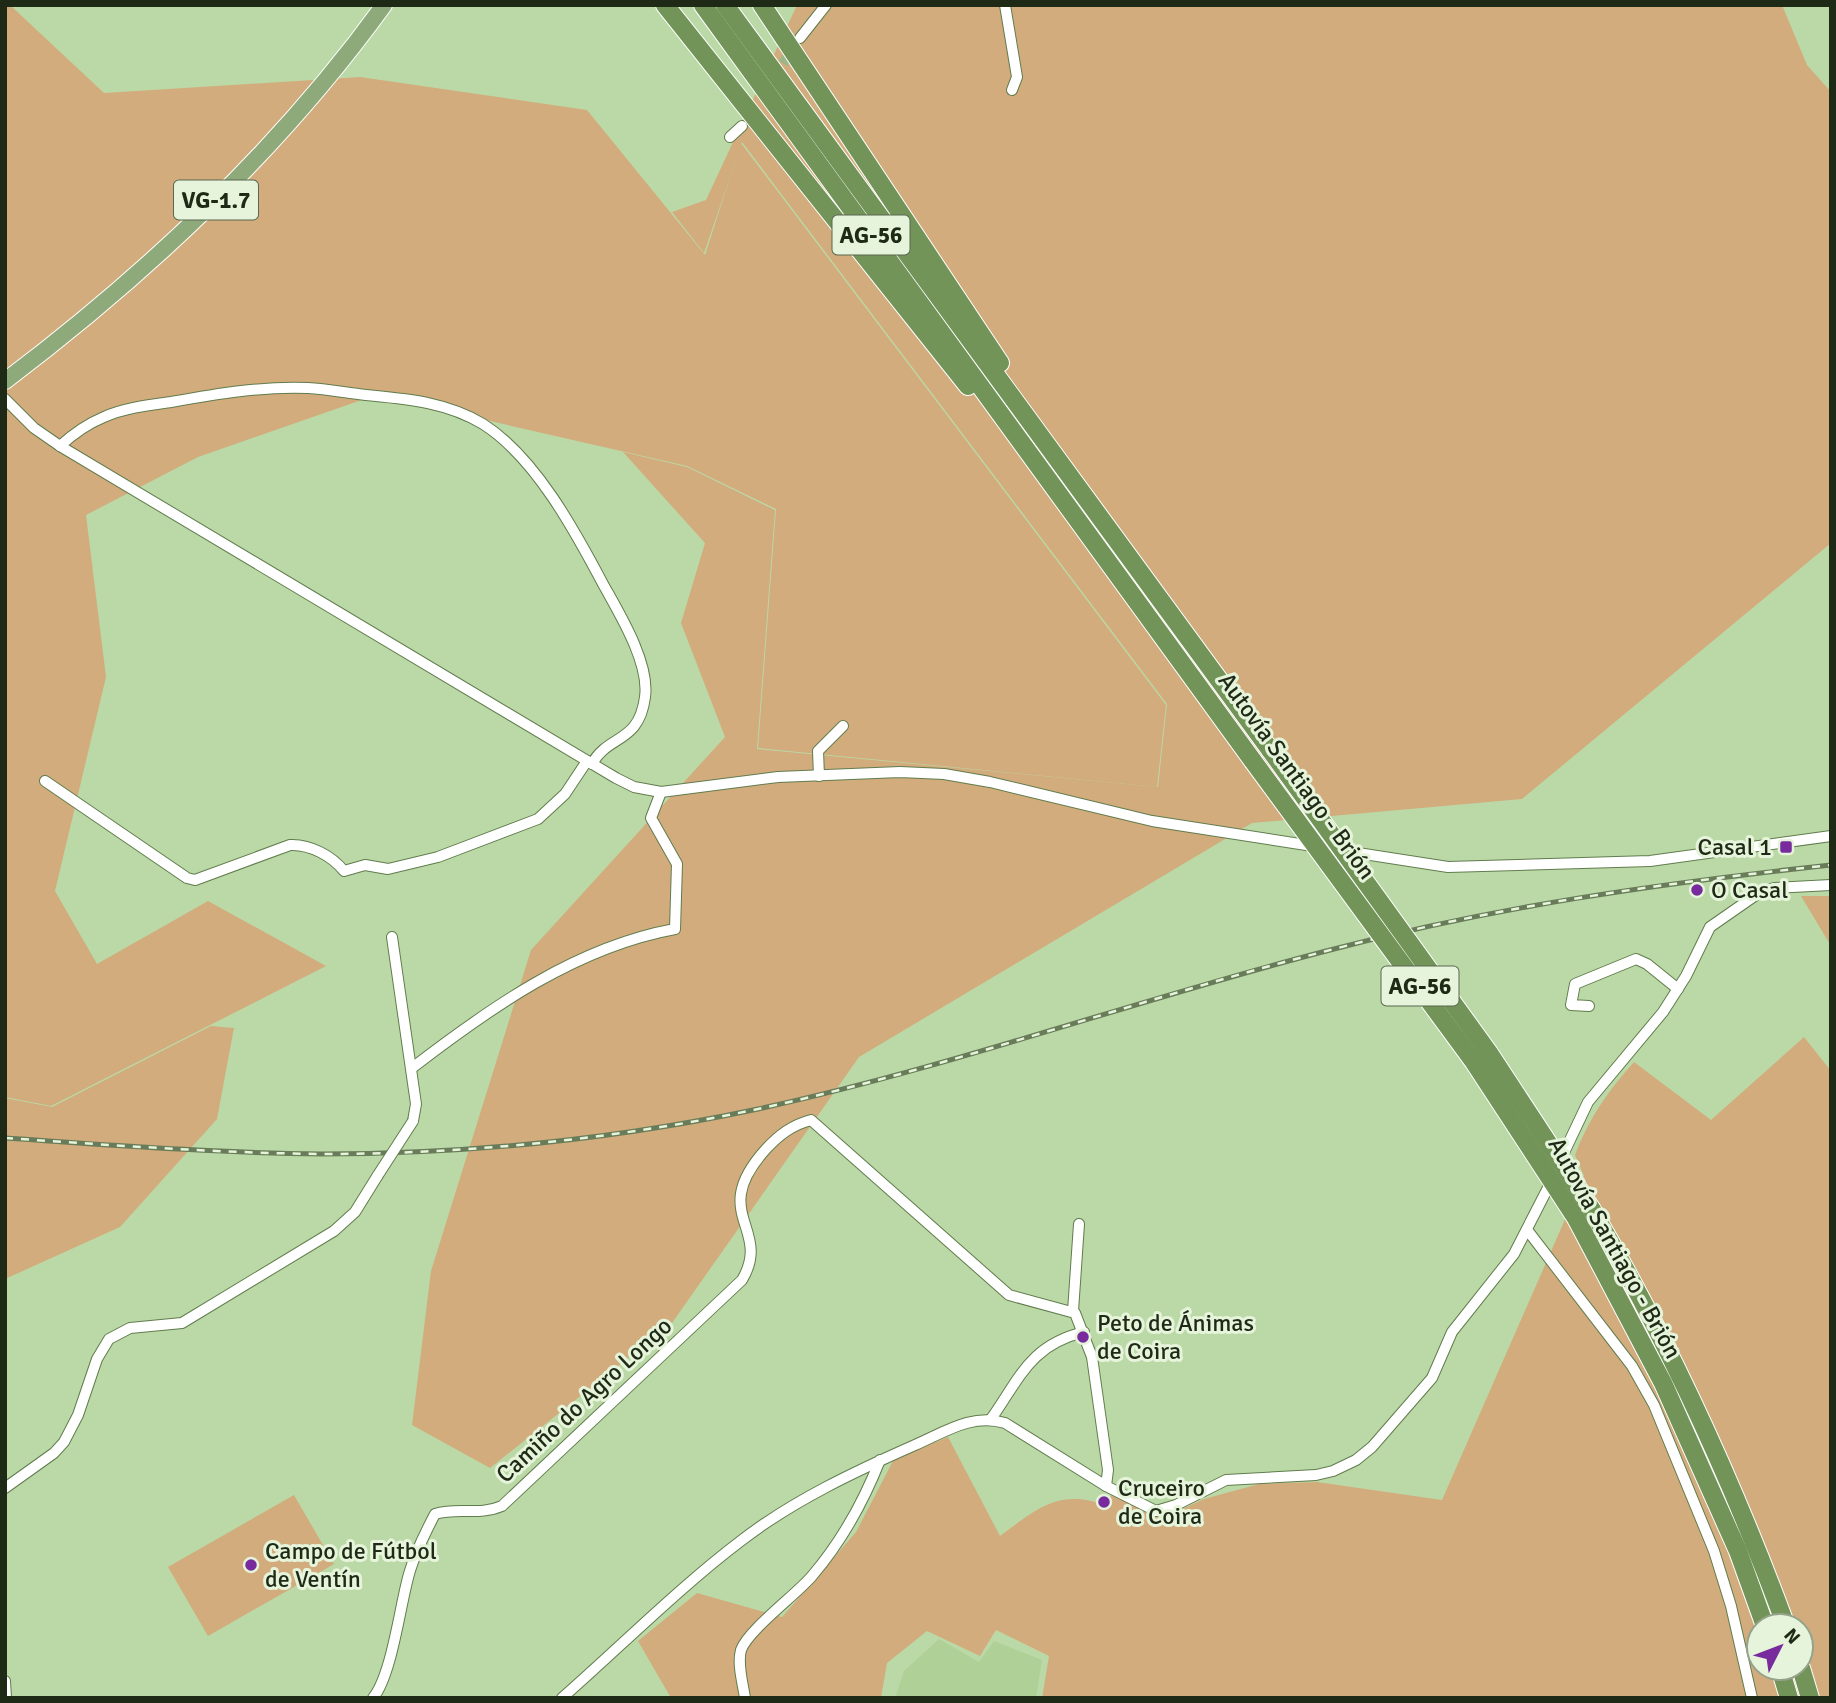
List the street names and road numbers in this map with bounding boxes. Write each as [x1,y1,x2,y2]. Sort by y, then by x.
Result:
road number: VG-1.7 [174,181,258,220]
road number: AG-56 [832,216,910,254]
street label: Autovía Santiago - Brión [1212,667,1382,885]
road number: AG-56 [1382,967,1458,1006]
street label: Autovía Santiago - Brión [1542,1132,1688,1364]
street label: Camiño do Agro Longo [490,1311,678,1489]

